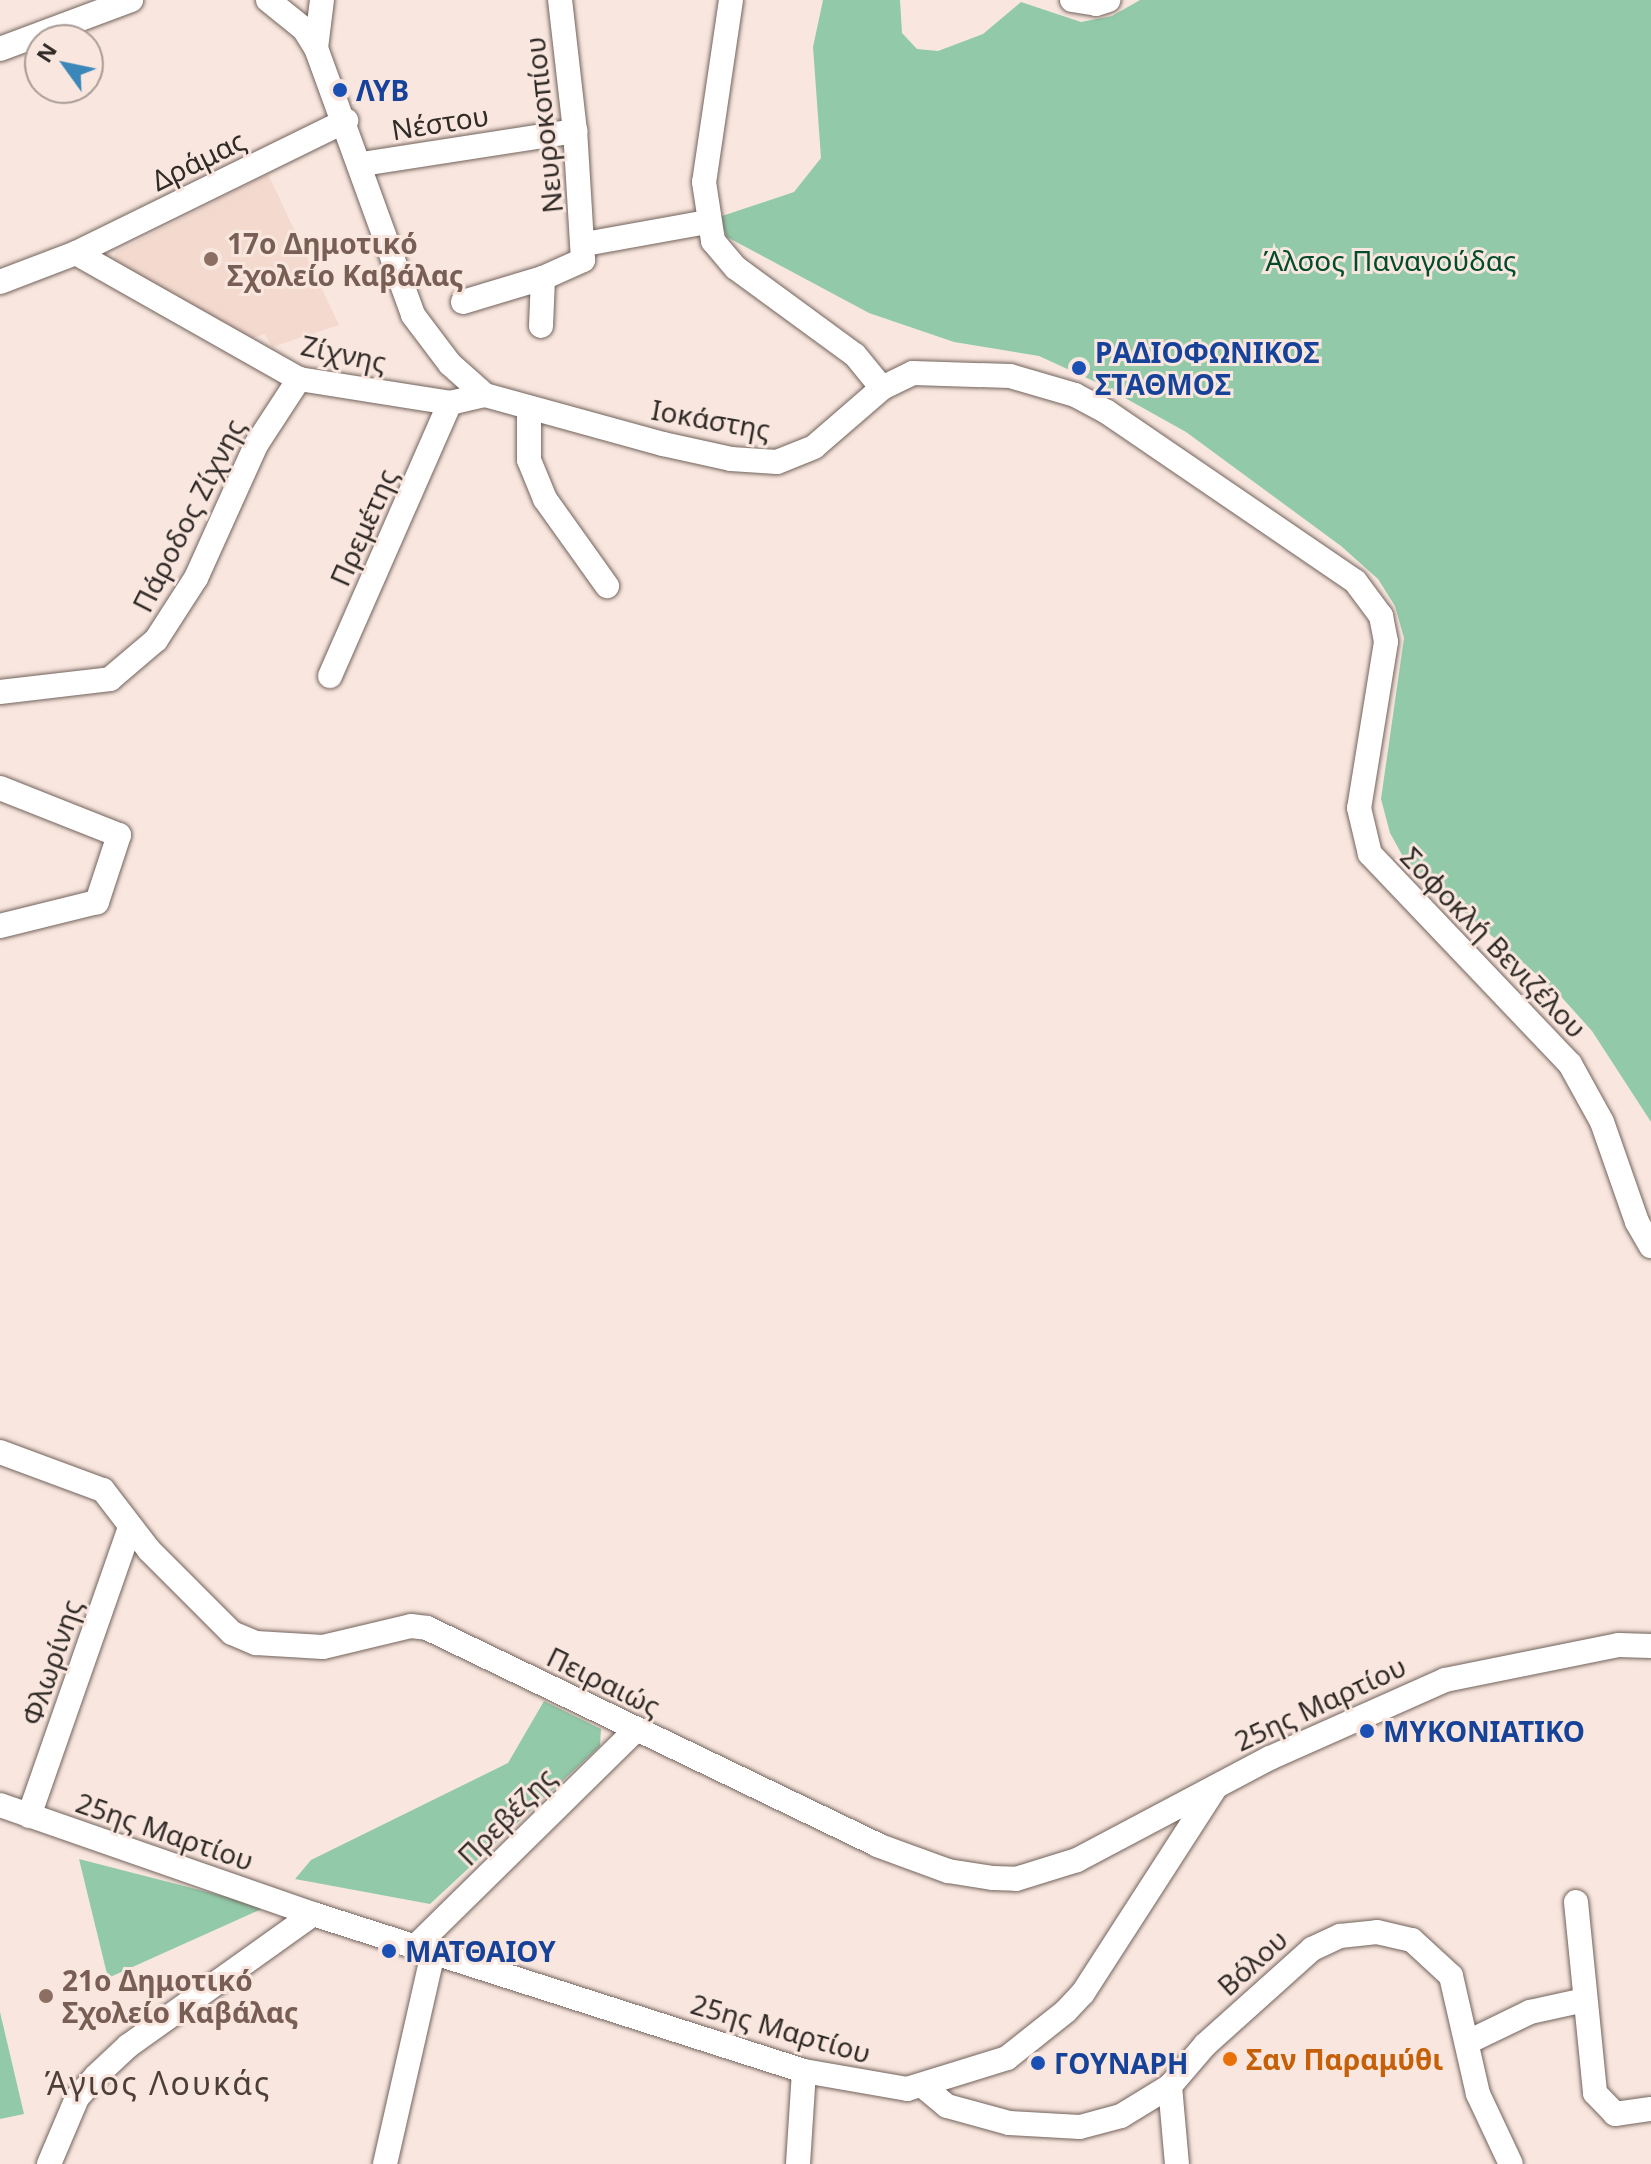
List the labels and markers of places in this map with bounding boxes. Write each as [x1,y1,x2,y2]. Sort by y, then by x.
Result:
place label: ΛΥΒ [356,73,409,107]
marker: ΛΥΒ [331,81,349,99]
place label: 17ο Δημοτικό Σχολείο Καβάλας [227,226,463,292]
marker: 17ο Δημοτικό Σχολείο Καβάλας [202,250,220,268]
place label: ΡΑΔΙΟΦΩΝΙΚΟΣ ΣΤΑΘΜΟΣ [1095,335,1320,401]
marker: ΡΑΔΙΟΦΩΝΙΚΟΣ ΣΤΑΘΜΟΣ [1070,359,1088,377]
place label: ΜΥΚΟΝΙΑΤΙΚΟ [1383,1714,1585,1748]
marker: ΜΥΚΟΝΙΑΤΙΚΟ [1358,1722,1376,1740]
place label: ΜΑΤΘΑΙΟΥ [405,1934,556,1968]
marker: ΜΑΤΘΑΙΟΥ [380,1942,398,1960]
place label: 21ο Δημοτικό Σχολείο Καβάλας [62,1963,298,2029]
marker: 21ο Δημοτικό Σχολείο Καβάλας [37,1987,55,2005]
place label: Σαν Παραμύθι [1246,2042,1443,2076]
place label: ΓΟΥΝΑΡΗ [1054,2046,1188,2080]
marker: Σαν Παραμύθι [1221,2050,1239,2068]
marker: ΓΟΥΝΑΡΗ [1029,2054,1047,2072]

